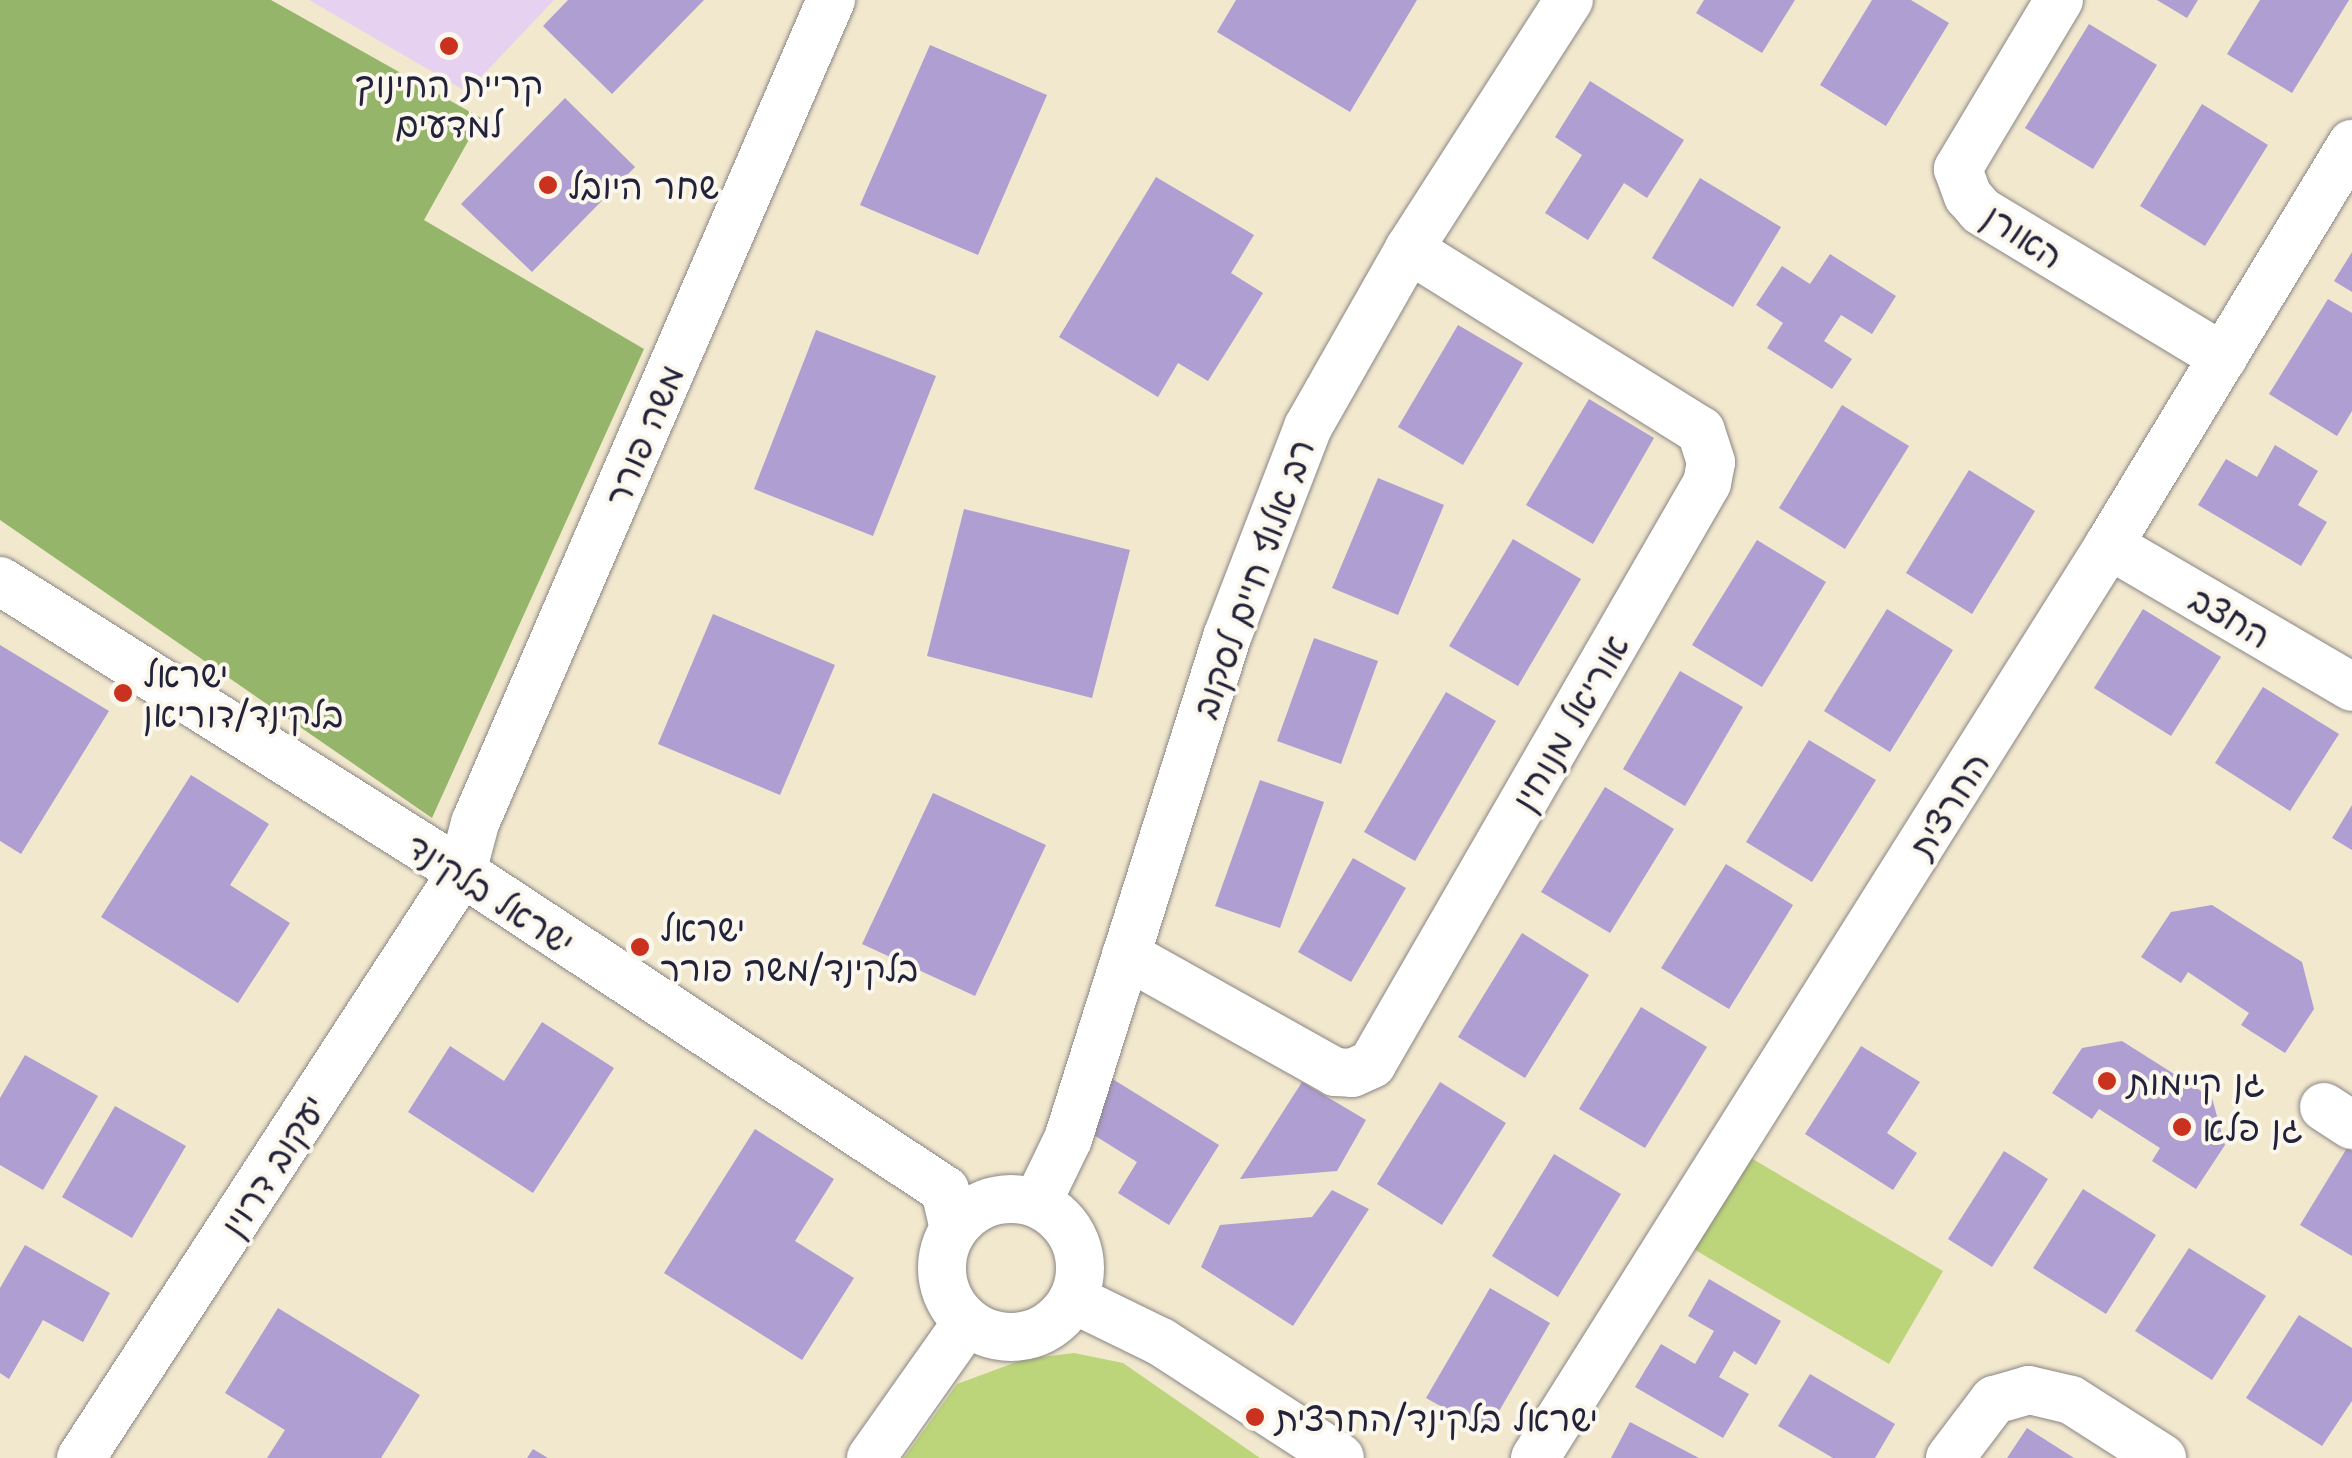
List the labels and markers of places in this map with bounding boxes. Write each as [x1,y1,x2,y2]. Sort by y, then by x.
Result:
marker: קריית החינוך למדעים [438,35,460,57]
place label: קריית החינוך למדעים [355,62,543,144]
place label: שחר היובל [568,164,719,206]
marker: שחר היובל [537,174,559,196]
place label: ישראל בלקינד/דוריאן [143,652,344,734]
marker: ישראל בלקינד/דוריאן [112,682,134,704]
place label: ישראל בלקינד/משה פורר [660,906,918,988]
marker: ישראל בלקינד/משה פורר [629,936,651,958]
place label: גן קיימות [2127,1060,2265,1102]
marker: גן קיימות [2096,1070,2118,1092]
place label: גן פלא [2202,1106,2303,1148]
marker: גן פלא [2171,1116,2193,1138]
place label: ישראל בלקינד/החרצית [1275,1396,1598,1438]
marker: ישראל בלקינד/החרצית [1244,1406,1266,1428]

